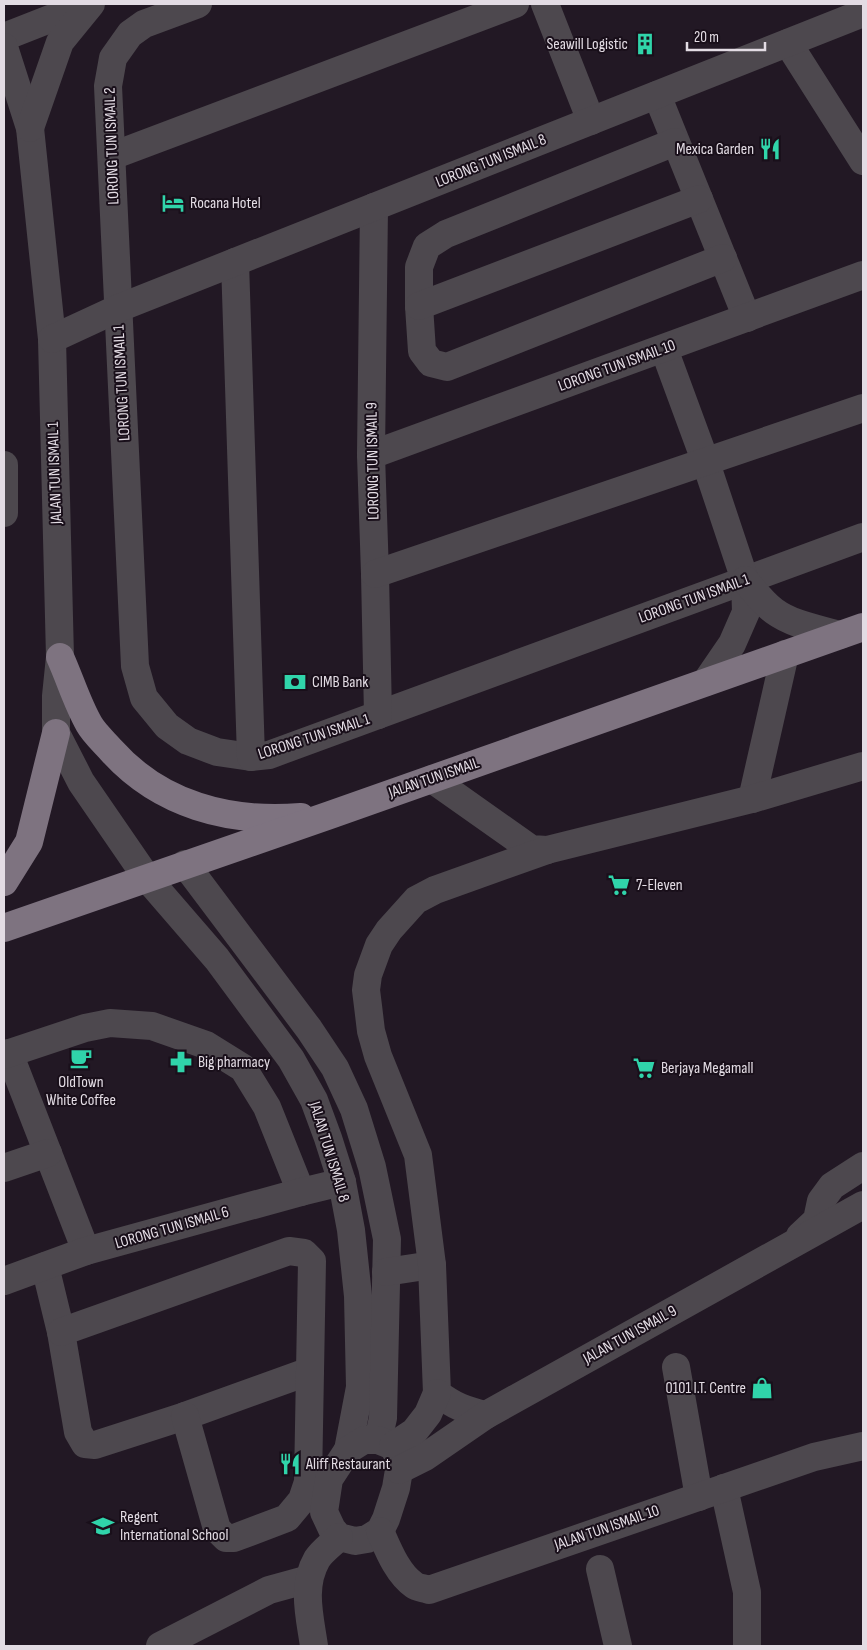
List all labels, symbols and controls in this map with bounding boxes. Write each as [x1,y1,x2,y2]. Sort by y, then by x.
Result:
scale bar [687,20,764,52]
text: 20 m [694,28,719,47]
building icon: Seawill Logistic [632,31,658,57]
place label: Seawill Logistic [546,35,628,54]
street label: LORONG TUN ISMAIL 2 [100,87,124,205]
street label: LORONG TUN ISMAIL 8 [433,130,549,192]
restaurant icon: Mexica Garden [757,136,783,162]
place label: Mexica Garden [676,140,754,159]
hotel icon: Rocana Hotel [160,190,186,216]
place label: Rocana Hotel [190,194,261,213]
street label: LORONG TUN ISMAIL 1 [109,324,135,442]
street label: LORONG TUN ISMAIL 10 [556,336,678,396]
street label: LORONG TUN ISMAIL 9 [362,402,384,520]
street label: JALAN TUN ISMAIL 1 [44,421,66,526]
street label: LORONG TUN ISMAIL 1 [636,570,752,628]
bank icon: CIMB Bank [282,669,308,695]
place label: CIMB Bank [312,673,368,692]
street label: LORONG TUN ISMAIL 1 [256,710,373,764]
street label: JALAN TUN ISMAIL [385,754,482,803]
supermarket icon: 7-Eleven [606,872,632,898]
place label: 7-Eleven [636,876,683,895]
cafe icon: OldTown White Coffee [68,1045,94,1071]
pharmacy icon: Big pharmacy [168,1049,194,1075]
place label: Big pharmacy [198,1053,270,1072]
supermarket icon: Berjaya Megamall [631,1055,657,1081]
place label: Berjaya Megamall [661,1059,753,1078]
place label: OldTown White Coffee [46,1073,116,1110]
street label: JALAN TUN ISMAIL 8 [304,1099,353,1205]
street label: LORONG TUN ISMAIL 6 [113,1203,231,1253]
street label: JALAN TUN ISMAIL 9 [579,1301,680,1369]
shop icon: 0101 I.T. Centre [749,1375,775,1401]
place label: 0101 I.T. Centre [666,1379,746,1398]
restaurant icon: Aliff Restaurant [277,1451,303,1477]
place label: Aliff Restaurant [305,1455,391,1474]
street label: JALAN TUN ISMAIL 10 [551,1501,662,1555]
place label: Regent International School [120,1508,228,1545]
school or university icon: Regent International School [90,1513,116,1539]

